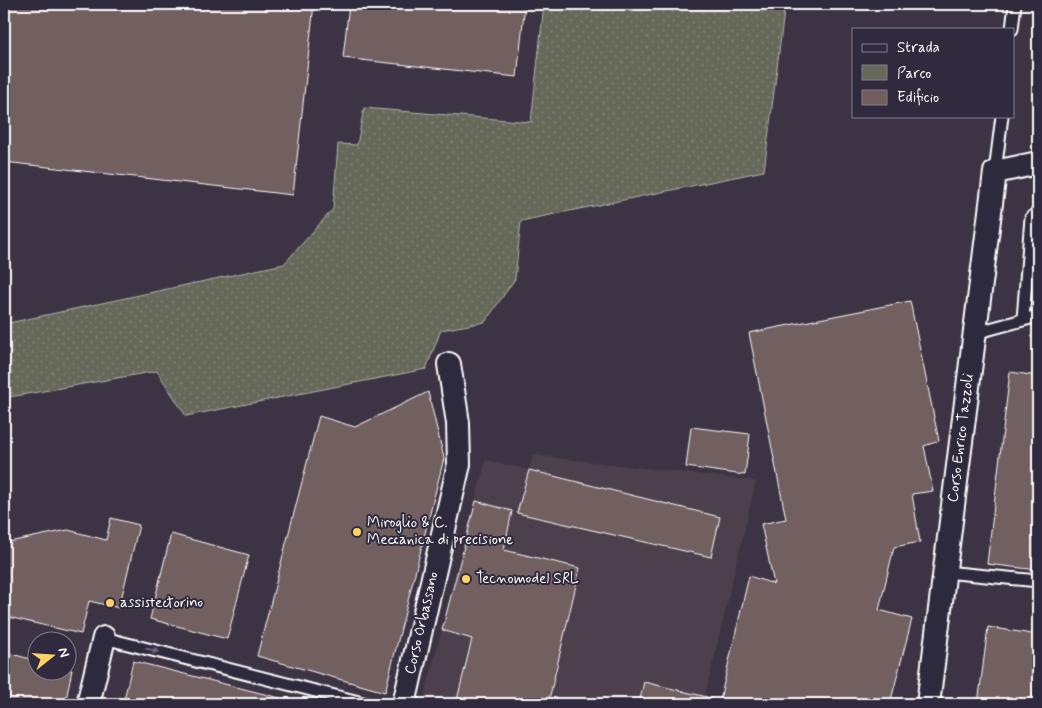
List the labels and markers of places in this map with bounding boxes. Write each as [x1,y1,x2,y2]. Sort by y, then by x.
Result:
place label: Miroglio & C. Meccanica di precisione [367,513,513,550]
marker: Miroglio & C. Meccanica di precisione [351,526,363,538]
place label: Tecnomodel SRL [476,569,579,589]
marker: Tecnomodel SRL [460,573,472,585]
place label: assistectorino [120,593,203,613]
marker: assistectorino [104,597,116,609]

